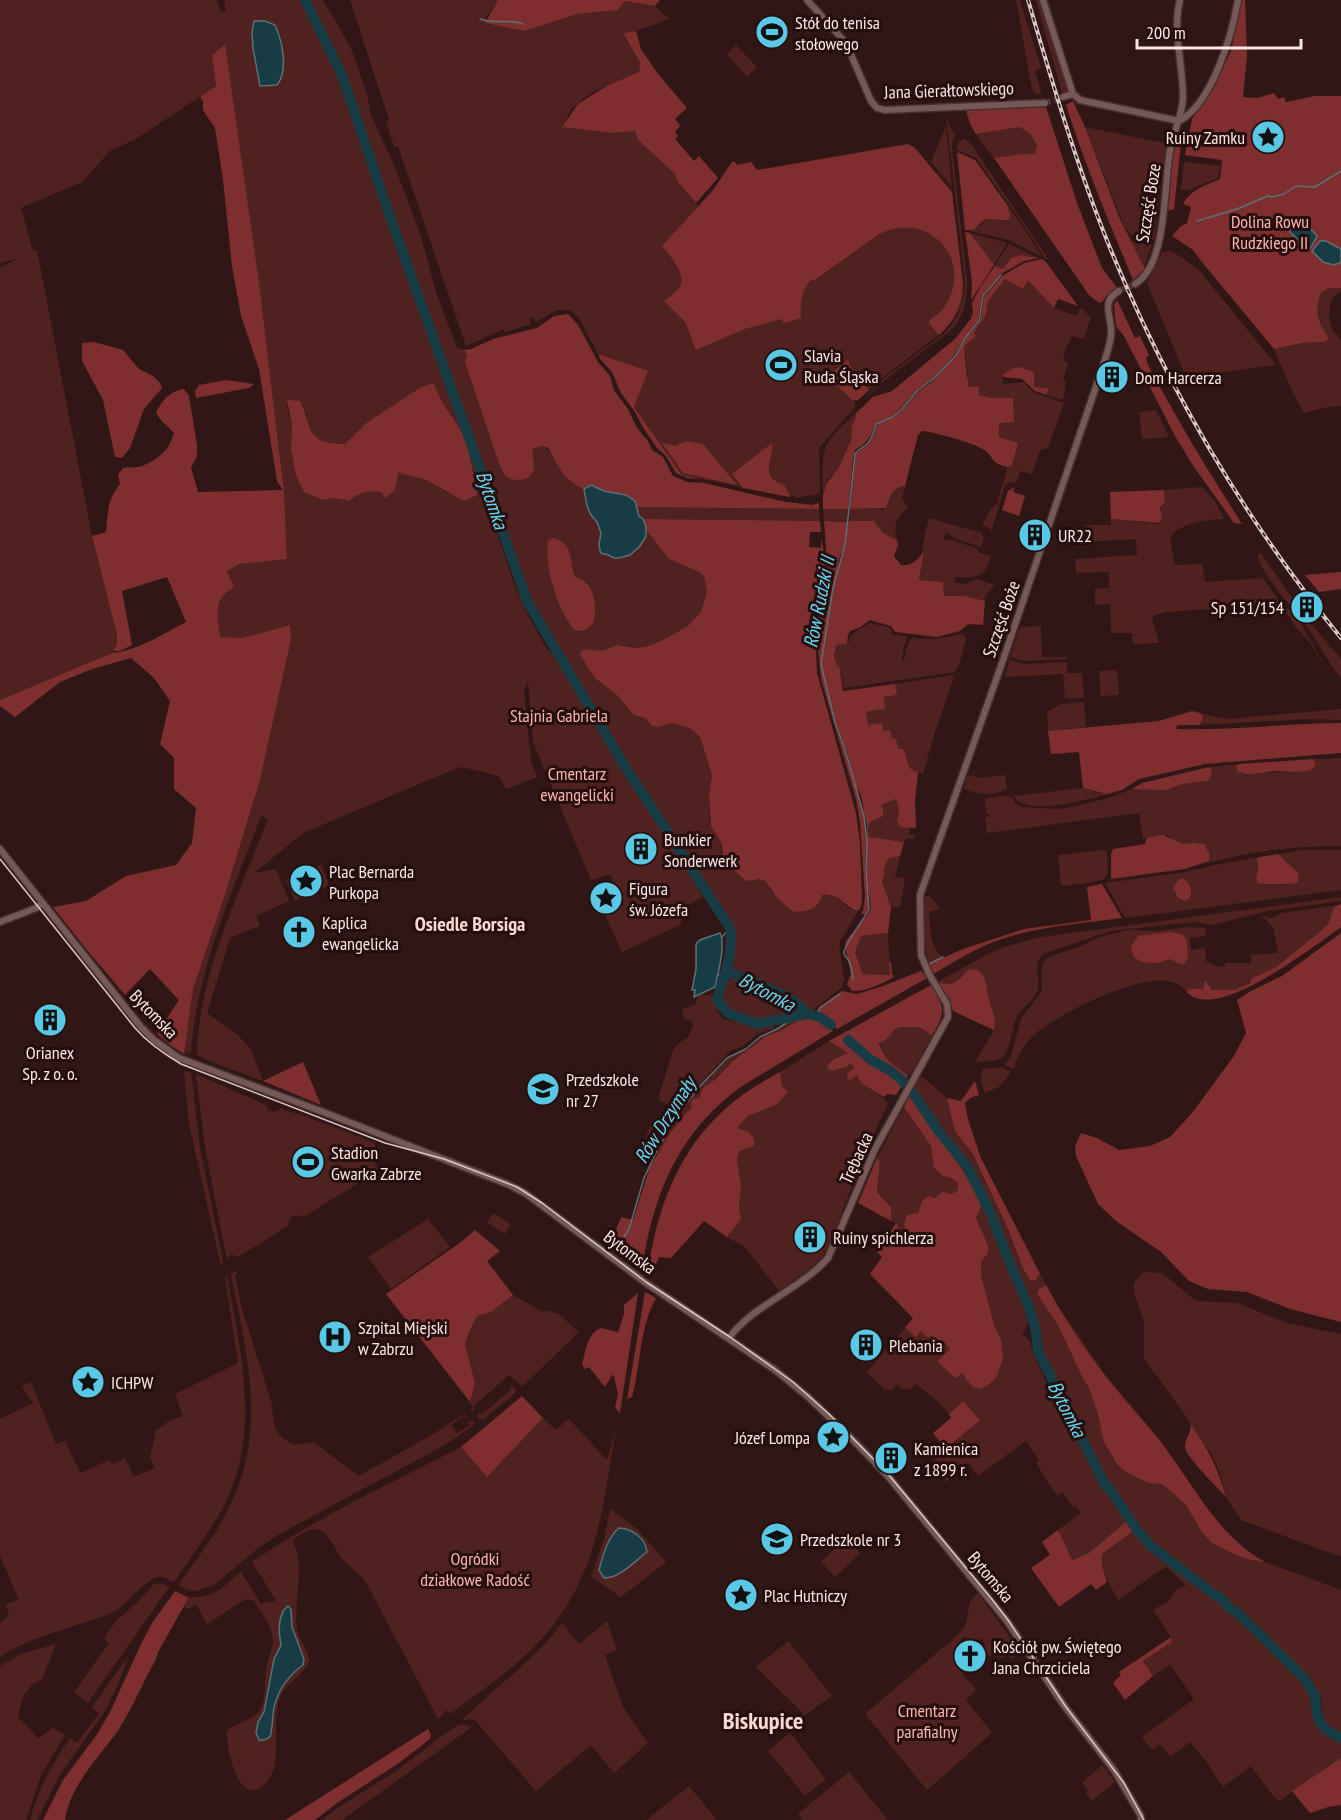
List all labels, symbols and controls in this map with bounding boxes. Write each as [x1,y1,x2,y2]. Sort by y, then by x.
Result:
place label: Stół do tenisa stołowego [795,11,880,55]
scale bar [1137,12,1300,50]
sports icon: Stół do tenisa stołowego [754,14,790,50]
text: 200 m [1146,21,1186,44]
street label: Jana Gierałtowskiego [883,76,1015,104]
place icon: Ruiny Zamku [1250,119,1286,155]
place label: Ruiny Zamku [1166,126,1245,149]
street label: Szczęść Boze [1130,162,1166,244]
park label: Dolina Rowu Rudzkiego II [1231,210,1309,254]
place label: Slavia Ruda Śląska [804,344,879,388]
sports icon: Slavia Ruda Śląska [763,347,799,383]
building icon: Dom Harcerza [1094,359,1130,395]
place label: Dom Harcerza [1135,366,1222,389]
water label: Bytomka [470,468,514,533]
building icon: UR22 [1017,517,1053,553]
place label: UR22 [1058,524,1092,547]
water label: Rów Rudzki II [797,552,841,650]
street label: Szczęść Boże [977,578,1025,660]
building icon: Sp 151/154 [1289,589,1325,625]
place label: Sp 151/154 [1211,596,1284,619]
park label: Stajnia Gabriela [510,704,608,727]
park label: Cmentarz ewangelicki [540,762,614,806]
place label: Bunkier Sonderwerk [664,828,737,872]
building icon: Bunkier Sonderwerk [623,831,659,867]
place label: Plac Bernarda Purkopa [329,860,414,904]
place icon: Plac Bernarda Purkopa [288,863,324,899]
place label: Figura św. Józefa [629,877,688,921]
place icon: Figura św. Józefa [588,880,624,916]
place label: Kaplica ewangelicka [322,911,399,955]
district label: Osiedle Borsiga [415,911,525,937]
church icon: Kaplica ewangelicka [281,914,317,950]
water label: Bytomka [735,967,800,1018]
street label: Bytomska [125,984,183,1044]
building icon: Orianex Sp. z o. o. [32,1002,68,1038]
place label: Orianex Sp. z o. o. [22,1041,78,1085]
place label: Przedszkole nr 27 [566,1068,639,1112]
water label: Rów Drzymały [628,1070,703,1168]
school or university icon: Przedszkole nr 27 [525,1071,561,1107]
street label: Trębacka [834,1128,878,1188]
place label: Stadion Gwarka Zabrze [331,1141,422,1185]
sports icon: Stadion Gwarka Zabrze [290,1144,326,1180]
building icon: Ruiny spichlerza [792,1219,828,1255]
street label: Bytomska [599,1225,661,1279]
place label: Ruiny spichlerza [833,1226,934,1249]
place label: Szpital Miejski w Zabrzu [358,1316,448,1360]
hospital icon: Szpital Miejski w Zabrzu [317,1319,353,1355]
building icon: Plebania [848,1327,884,1363]
place label: Plebania [889,1334,943,1357]
place icon: ICHPW [70,1364,106,1400]
place label: ICHPW [111,1371,153,1394]
water label: Bytomka [1042,1377,1093,1442]
place icon: Józef Lompa [815,1419,851,1455]
place label: Józef Lompa [734,1426,810,1449]
place label: Kamienica z 1899 r. [914,1437,978,1481]
building icon: Kamienica z 1899 r. [873,1440,909,1476]
school or university icon: Przedszkole nr 3 [759,1521,795,1557]
place label: Przedszkole nr 3 [800,1528,901,1551]
park label: Ogródki działkowe Radość [420,1547,530,1591]
street label: Bytomska [963,1547,1019,1607]
place icon: Plac Hutniczy [723,1577,759,1613]
place label: Plac Hutniczy [764,1584,847,1607]
place label: Kościół pw. Świętego Jana Chrzciciela [992,1635,1122,1679]
church icon: Kościół pw. Świętego Jana Chrzciciela [952,1638,988,1674]
park label: Cmentarz parafialny [896,1699,958,1743]
district label: Biskupice [723,1705,803,1736]

